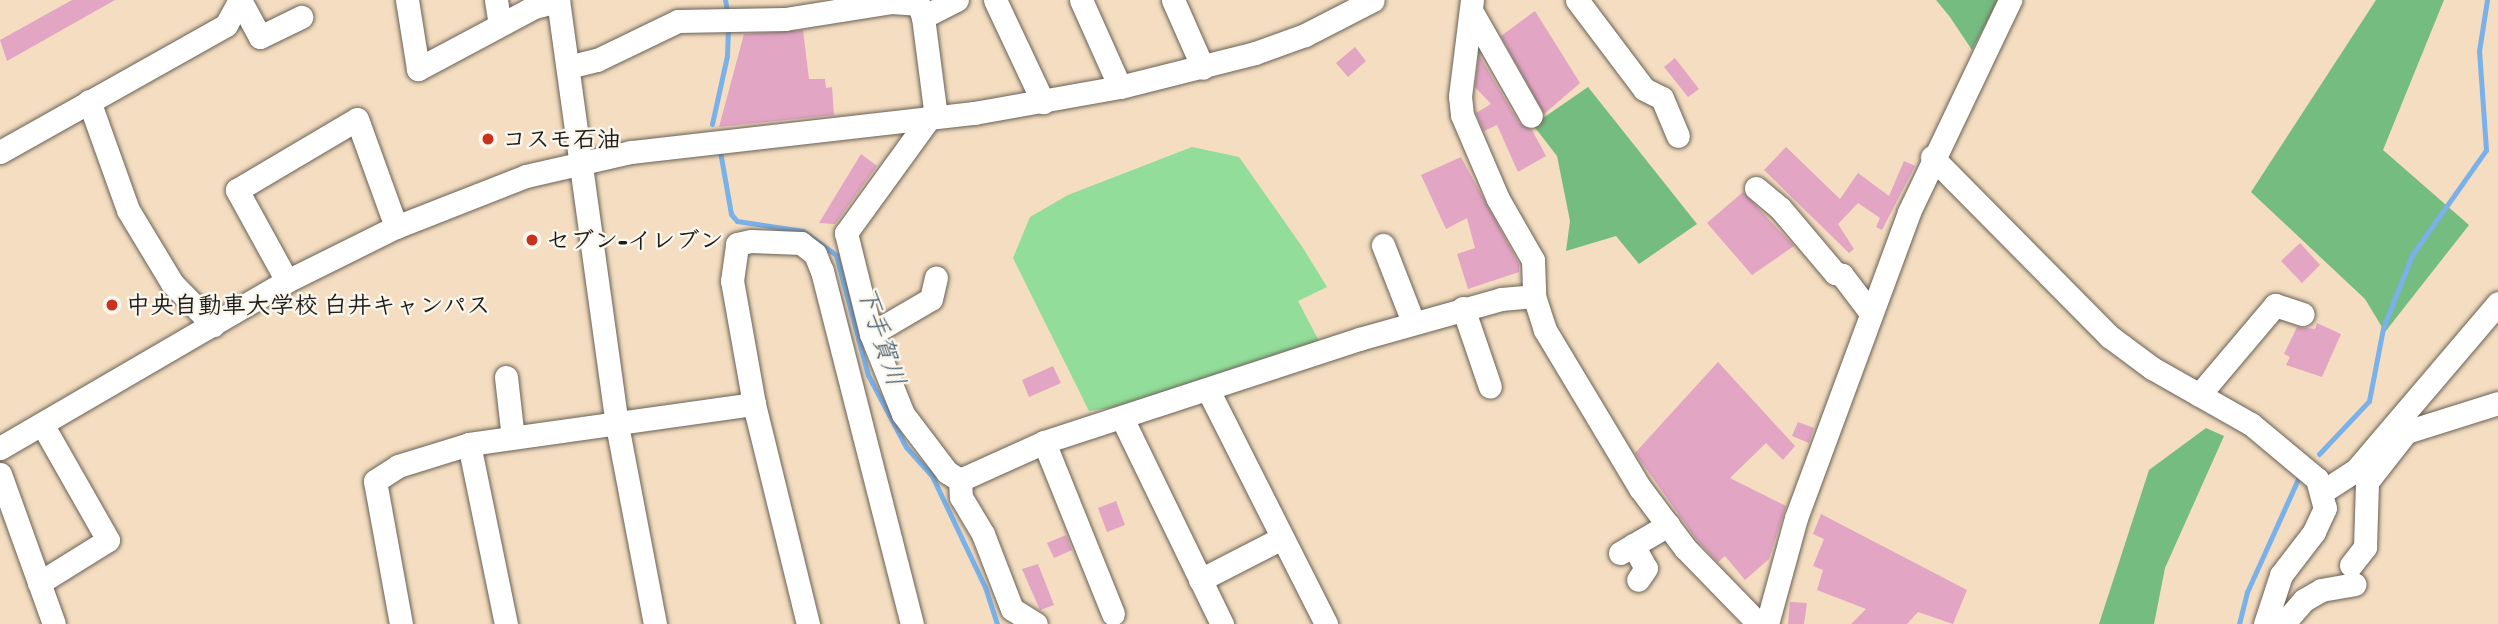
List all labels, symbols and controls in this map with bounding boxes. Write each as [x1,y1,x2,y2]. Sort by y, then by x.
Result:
place label: コスモ石油 [502,125,622,153]
marker: コスモ石油 [480,131,496,147]
place label: セブン-イレブン [546,226,724,254]
marker: セブン-イレブン [524,232,540,248]
water label: 下手賀川 [850,282,912,390]
place label: 中央自動車大学校 白井キャンパス [126,291,491,319]
marker: 中央自動車大学校 白井キャンパス [104,297,120,313]

